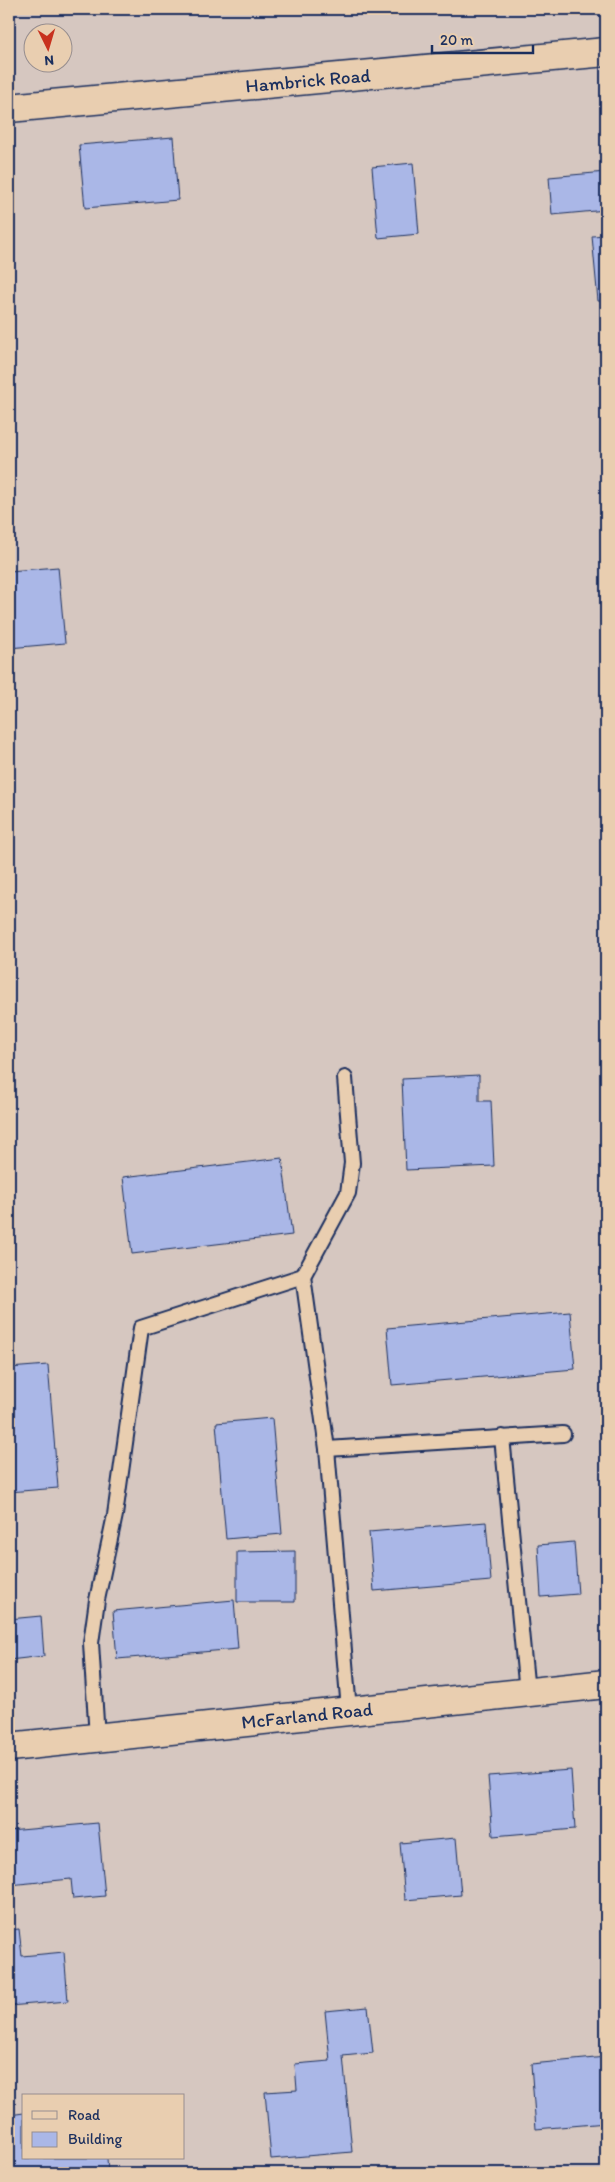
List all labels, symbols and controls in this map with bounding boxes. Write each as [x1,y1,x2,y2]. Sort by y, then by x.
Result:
north arrow [22,22,72,72]
scale bar [432,22,534,54]
text: 20 m [440,31,474,49]
text: N [44,52,55,69]
street label: Hambrick Road [244,64,372,97]
street label: McFarland Road [240,1697,375,1734]
legend [22,2094,185,2160]
text: Road [68,2106,101,2124]
text: Building [68,2130,122,2148]

